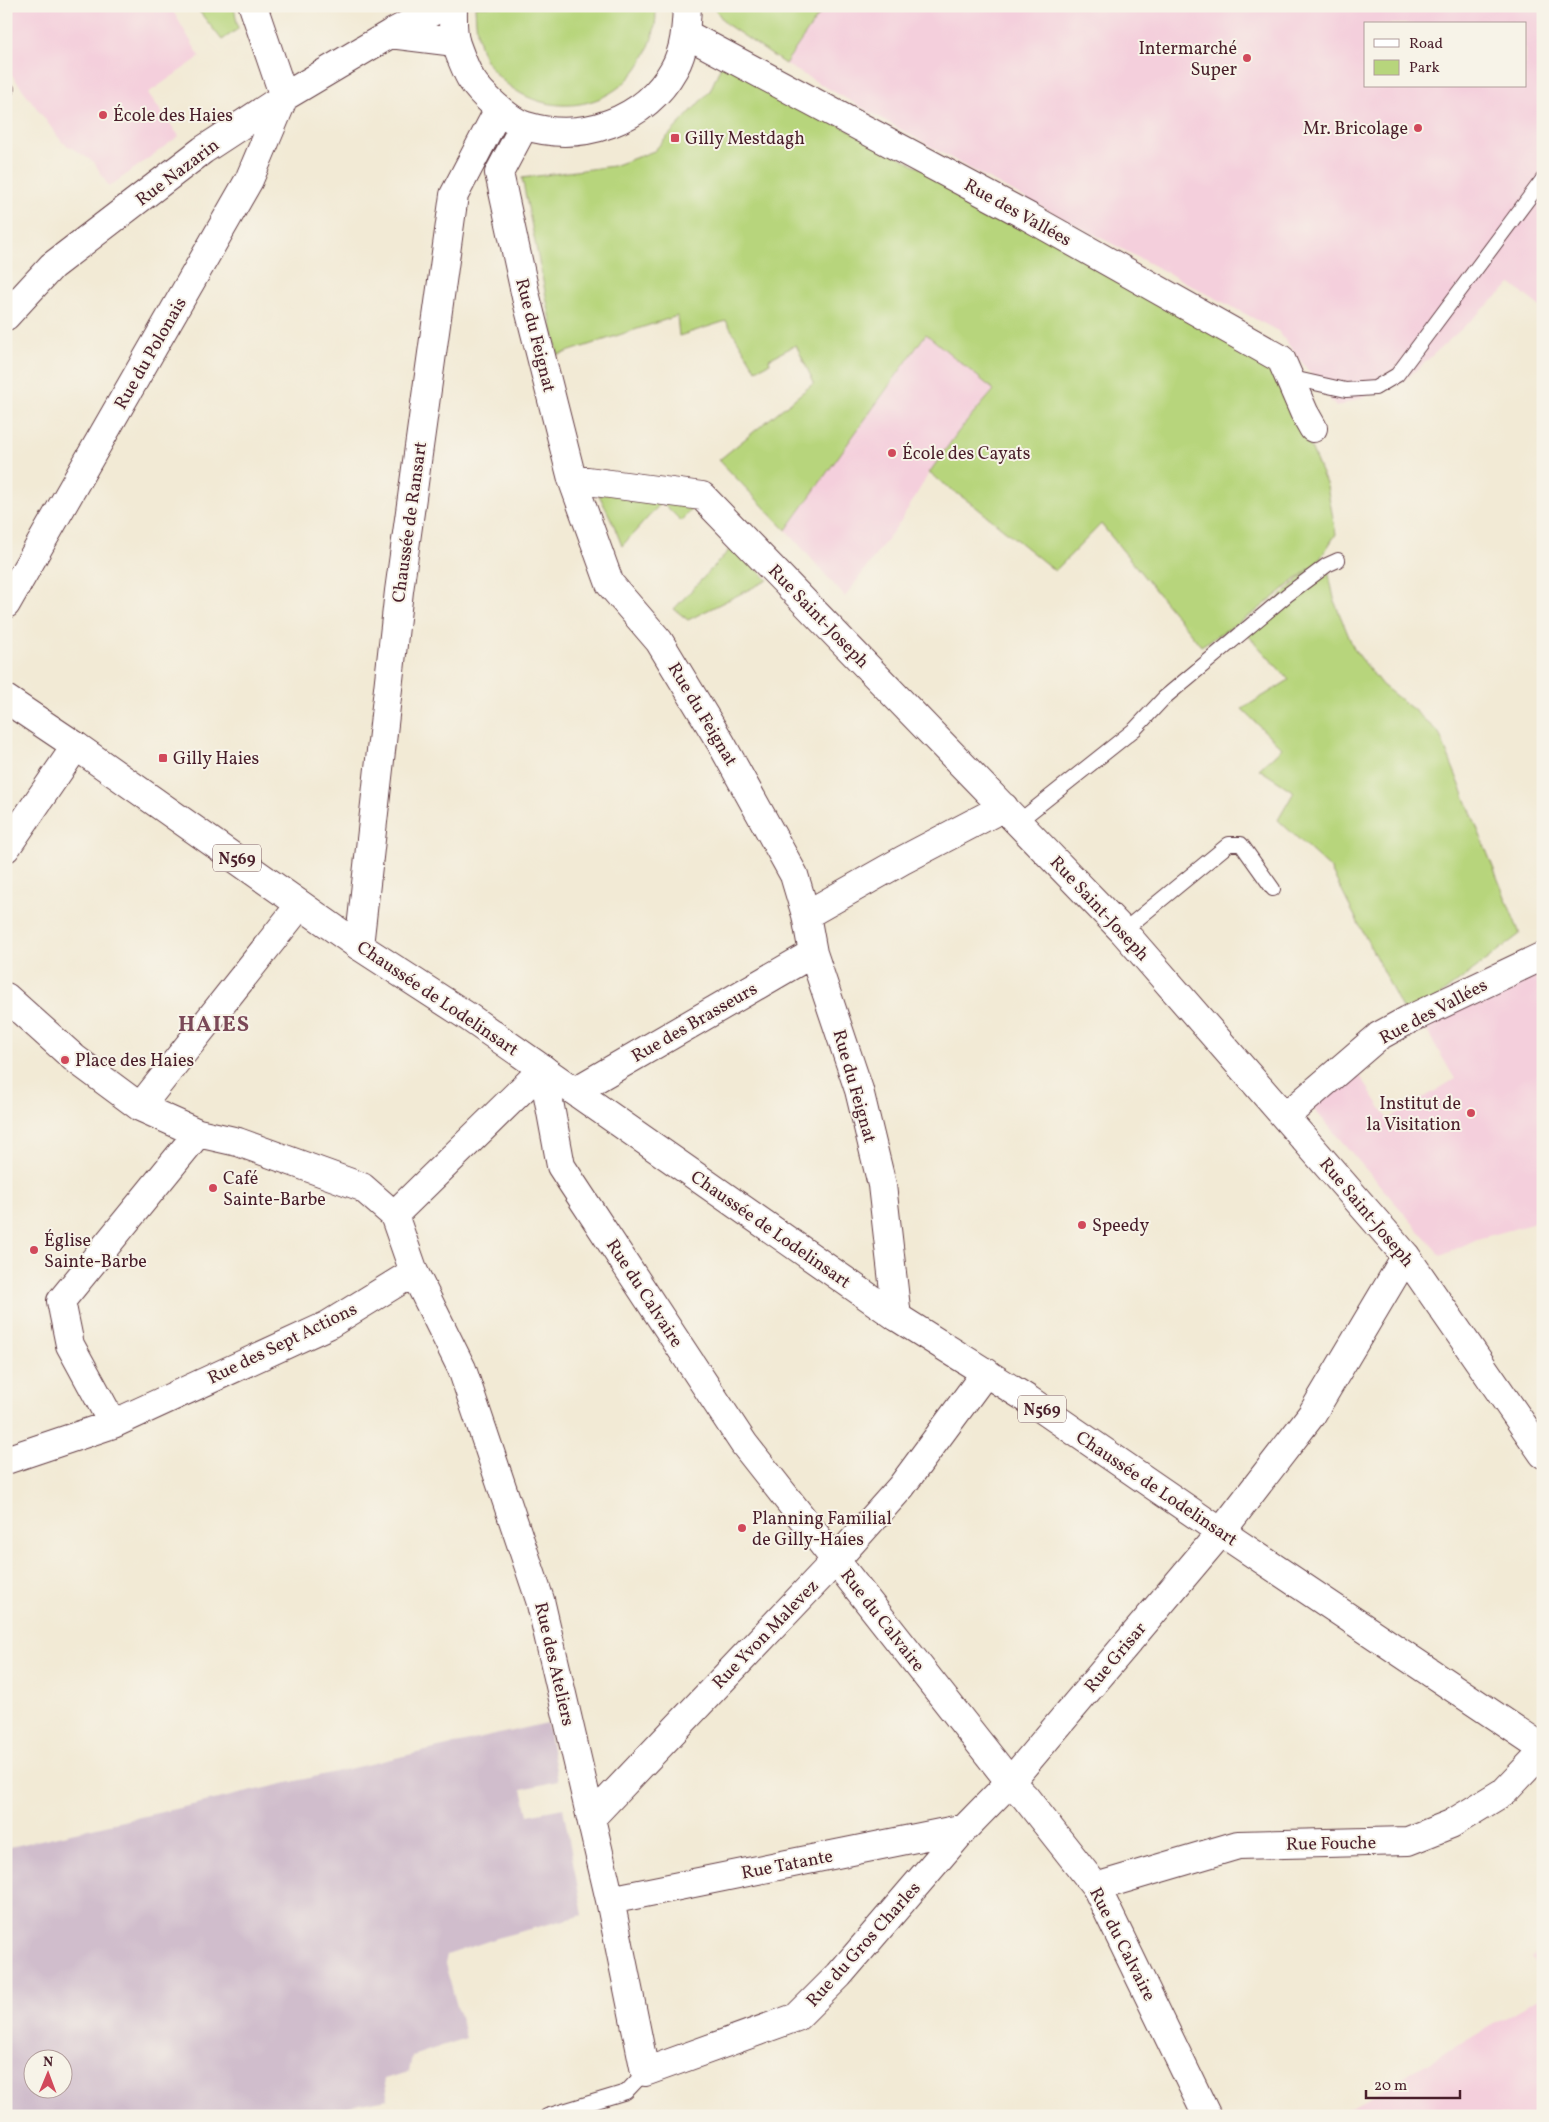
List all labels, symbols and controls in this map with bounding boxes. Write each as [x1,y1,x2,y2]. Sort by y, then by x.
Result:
legend [1364,22,1526,88]
text: Road [1409,34,1443,55]
place label: Intermarché Super [1138,37,1237,83]
marker: Intermarché Super [1241,52,1253,64]
text: Park [1409,58,1440,79]
place label: École des Haies [113,104,233,129]
marker: École des Haies [97,109,109,121]
place label: Mr. Bricolage [1303,117,1408,142]
marker: Mr. Bricolage [1412,122,1424,134]
place label: Gilly Mestdagh [685,127,805,152]
marker: Gilly Mestdagh [669,132,681,144]
street label: Rue Nazarin [131,133,225,213]
street label: Rue des Vallées [959,173,1075,253]
street label: Rue du Feignat [508,276,561,395]
street label: Rue du Polonais [109,293,194,414]
street label: Chaussée de Ransart [387,440,434,604]
place label: École des Cayats [902,442,1030,467]
marker: École des Cayats [886,447,898,459]
street label: Rue Saint-Joseph [762,560,874,675]
street label: Rue du Feignat [661,658,742,771]
place label: Gilly Haies [173,747,259,772]
marker: Gilly Haies [157,752,169,764]
road number: N569 [213,844,261,871]
street label: Rue Saint-Joseph [1043,851,1155,967]
street label: Chaussée de Lodelinsart [351,936,523,1063]
street label: Rue des Vallées [1375,973,1492,1051]
street label: Rue des Brasseurs [627,977,762,1070]
district label: HAIES [178,1010,250,1041]
street label: Rue du Feignat [825,1027,882,1146]
place label: Place des Haies [75,1049,194,1074]
marker: Place des Haies [59,1054,71,1066]
place label: Institut de la Visitation [1367,1092,1461,1138]
marker: Institut de la Visitation [1465,1107,1477,1119]
street label: Rue Saint-Joseph [1313,1153,1419,1273]
street label: Chaussée de Lodelinsart [685,1165,855,1295]
place label: Café Sainte-Barbe [223,1167,326,1213]
marker: Café Sainte-Barbe [207,1182,219,1194]
place label: Speedy [1092,1214,1149,1239]
marker: Speedy [1076,1219,1088,1231]
place label: Église Sainte-Barbe [44,1229,147,1275]
street label: Rue du Calvaire [599,1235,688,1353]
marker: Église Sainte-Barbe [28,1244,40,1256]
street label: Rue des Sept Actions [204,1297,362,1391]
road number: N569 [1018,1396,1066,1422]
street label: Chaussée de Lodelinsart [1070,1426,1242,1553]
place label: Planning Familial de Gilly-Haies [752,1507,892,1553]
marker: Planning Familial de Gilly-Haies [736,1522,748,1534]
street label: Rue du Calvaire [834,1564,930,1678]
street label: Rue Yvon Malevez [707,1575,825,1695]
street label: Rue des Ateliers [527,1600,580,1729]
street label: Rue Grisar [1079,1617,1153,1699]
street label: Rue Fouche [1286,1831,1376,1858]
street label: Rue Tatante [739,1844,835,1887]
street label: Rue du Gros Charles [801,1877,927,2013]
street label: Rue du Calvaire [1082,1884,1161,2006]
north arrow [22,2050,72,2100]
text: N [43,2053,53,2072]
scale bar [1366,2067,1460,2099]
text: 20 m [1374,2076,1407,2097]

